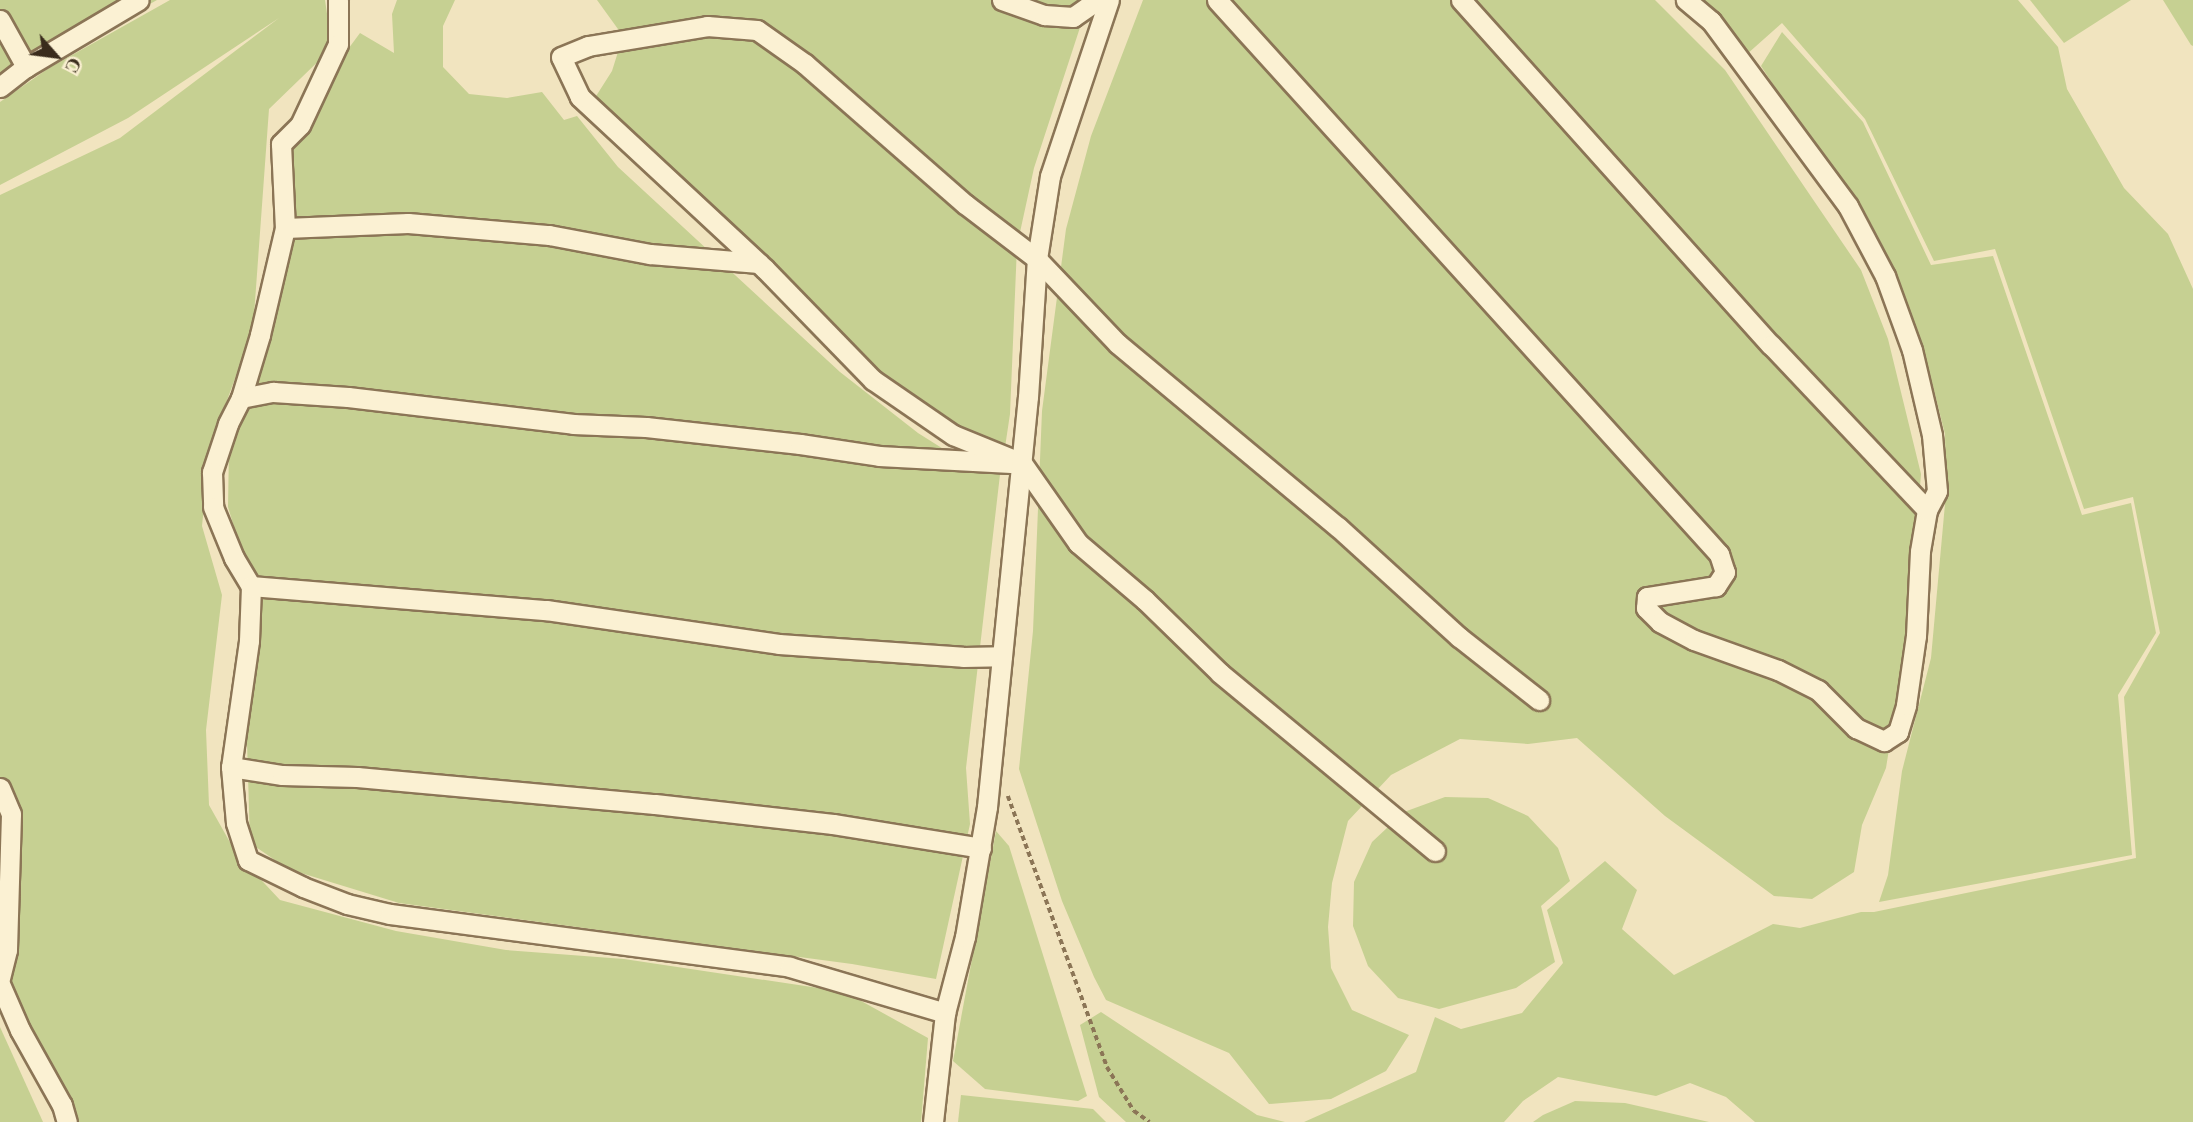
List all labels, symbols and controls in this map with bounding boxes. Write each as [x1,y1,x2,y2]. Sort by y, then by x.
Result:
north arrow [21,21,91,91]
text: С [60,54,89,78]

